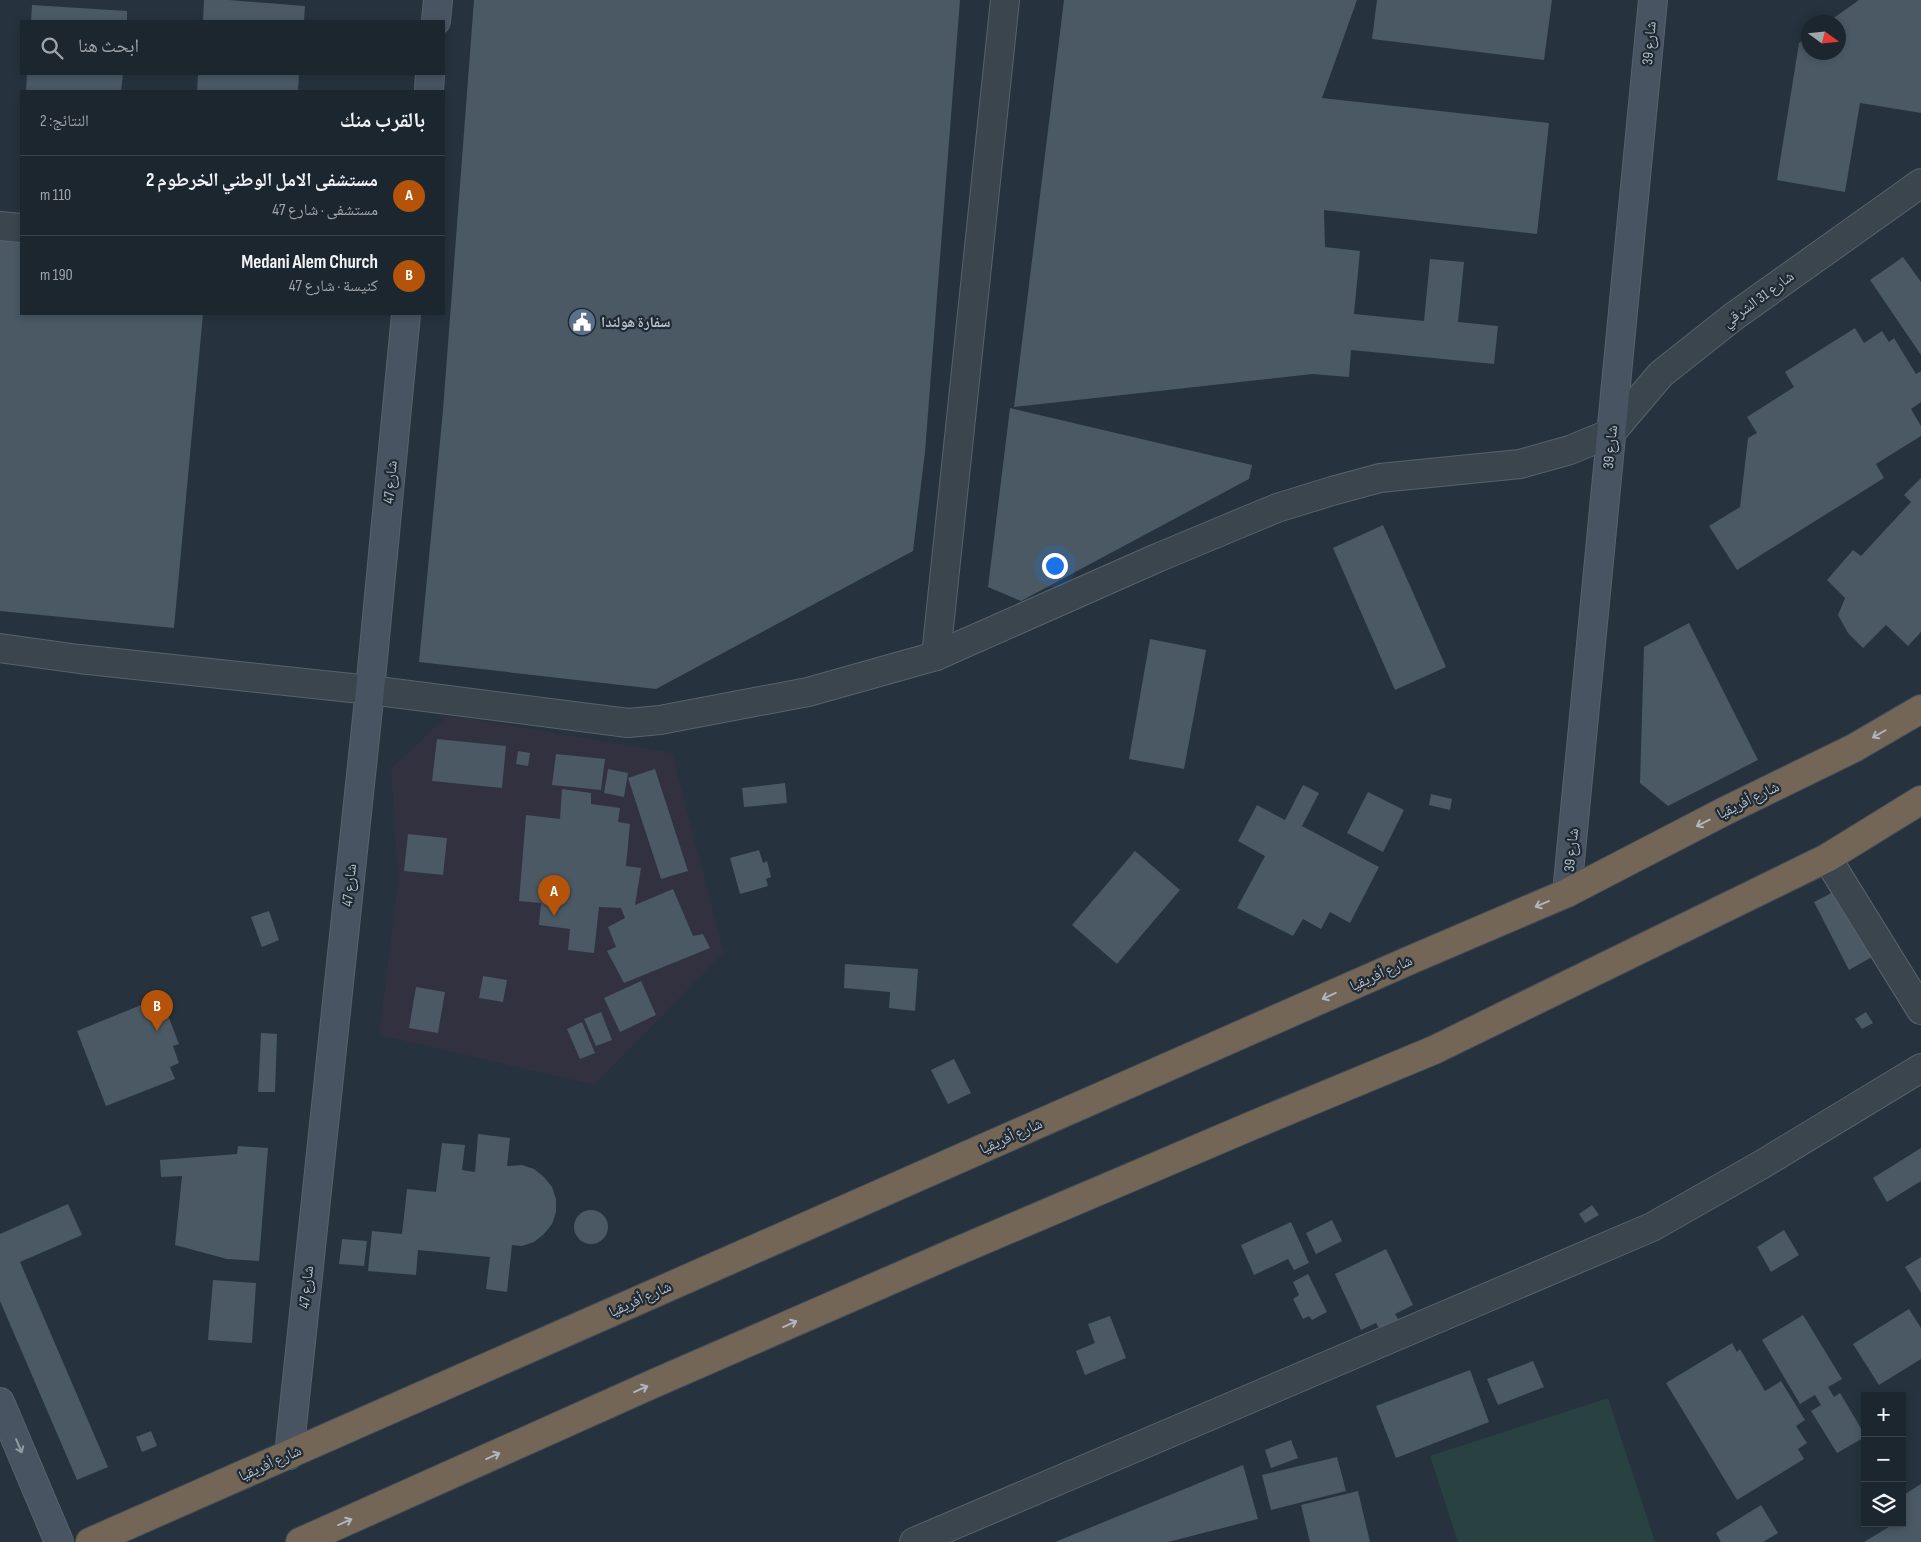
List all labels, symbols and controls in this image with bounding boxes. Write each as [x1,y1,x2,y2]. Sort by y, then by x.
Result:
north arrow [1801,15,1846,60]
search box [20,20,445,75]
street label: شارع 39 [1638,20,1661,66]
icon: search [38,34,66,62]
text: ابحث هنا [78,35,139,58]
text: بالقرب منك [340,108,425,133]
text: النتائج: 2 [40,112,89,131]
text: مستشفى الامل الوطني الخرطوم 2 [146,169,378,192]
text: 110 m [40,186,71,205]
text: A [405,186,413,205]
text: مستشفى · شارع 47 [272,201,378,220]
text: Medani Alem Church [241,251,378,274]
text: 190 m [40,266,73,285]
text: B [405,266,413,285]
street label: شارع 31 الشرقي [1719,267,1799,333]
text: كنيسة · شارع 47 [289,277,378,296]
public building icon: سفارة هولندا [567,307,597,337]
place label: سفارة هولندا [601,313,671,332]
street label: شارع 39 [1599,424,1622,470]
street label: شارع 47 [379,460,402,504]
your location [1042,553,1068,579]
one-way arrow [1872,729,1886,739]
street label: شارع أفريقيا [1714,777,1783,824]
one-way arrow [1695,818,1710,828]
street label: شارع 39 [1560,827,1583,873]
street label: شارع 47 [338,863,361,907]
pin: A [538,875,570,916]
one-way arrow [1535,899,1550,909]
street label: شارع أفريقيا [1347,951,1416,996]
pin: B [141,990,173,1031]
one-way arrow [1322,992,1337,1002]
street label: شارع أفريقيا [977,1114,1046,1159]
street label: شارع 47 [295,1265,318,1309]
street label: شارع أفريقيا [606,1277,675,1322]
one-way arrow [782,1319,797,1329]
one-way arrow [633,1384,648,1394]
map controls [1861,1392,1906,1527]
button: + [1861,1392,1906,1437]
button: − [1861,1437,1906,1482]
one-way arrow [15,1438,24,1454]
street label: شارع أفريقيا [236,1441,305,1486]
one-way arrow [485,1450,500,1460]
button: layers [1861,1482,1906,1527]
one-way arrow [337,1517,352,1527]

